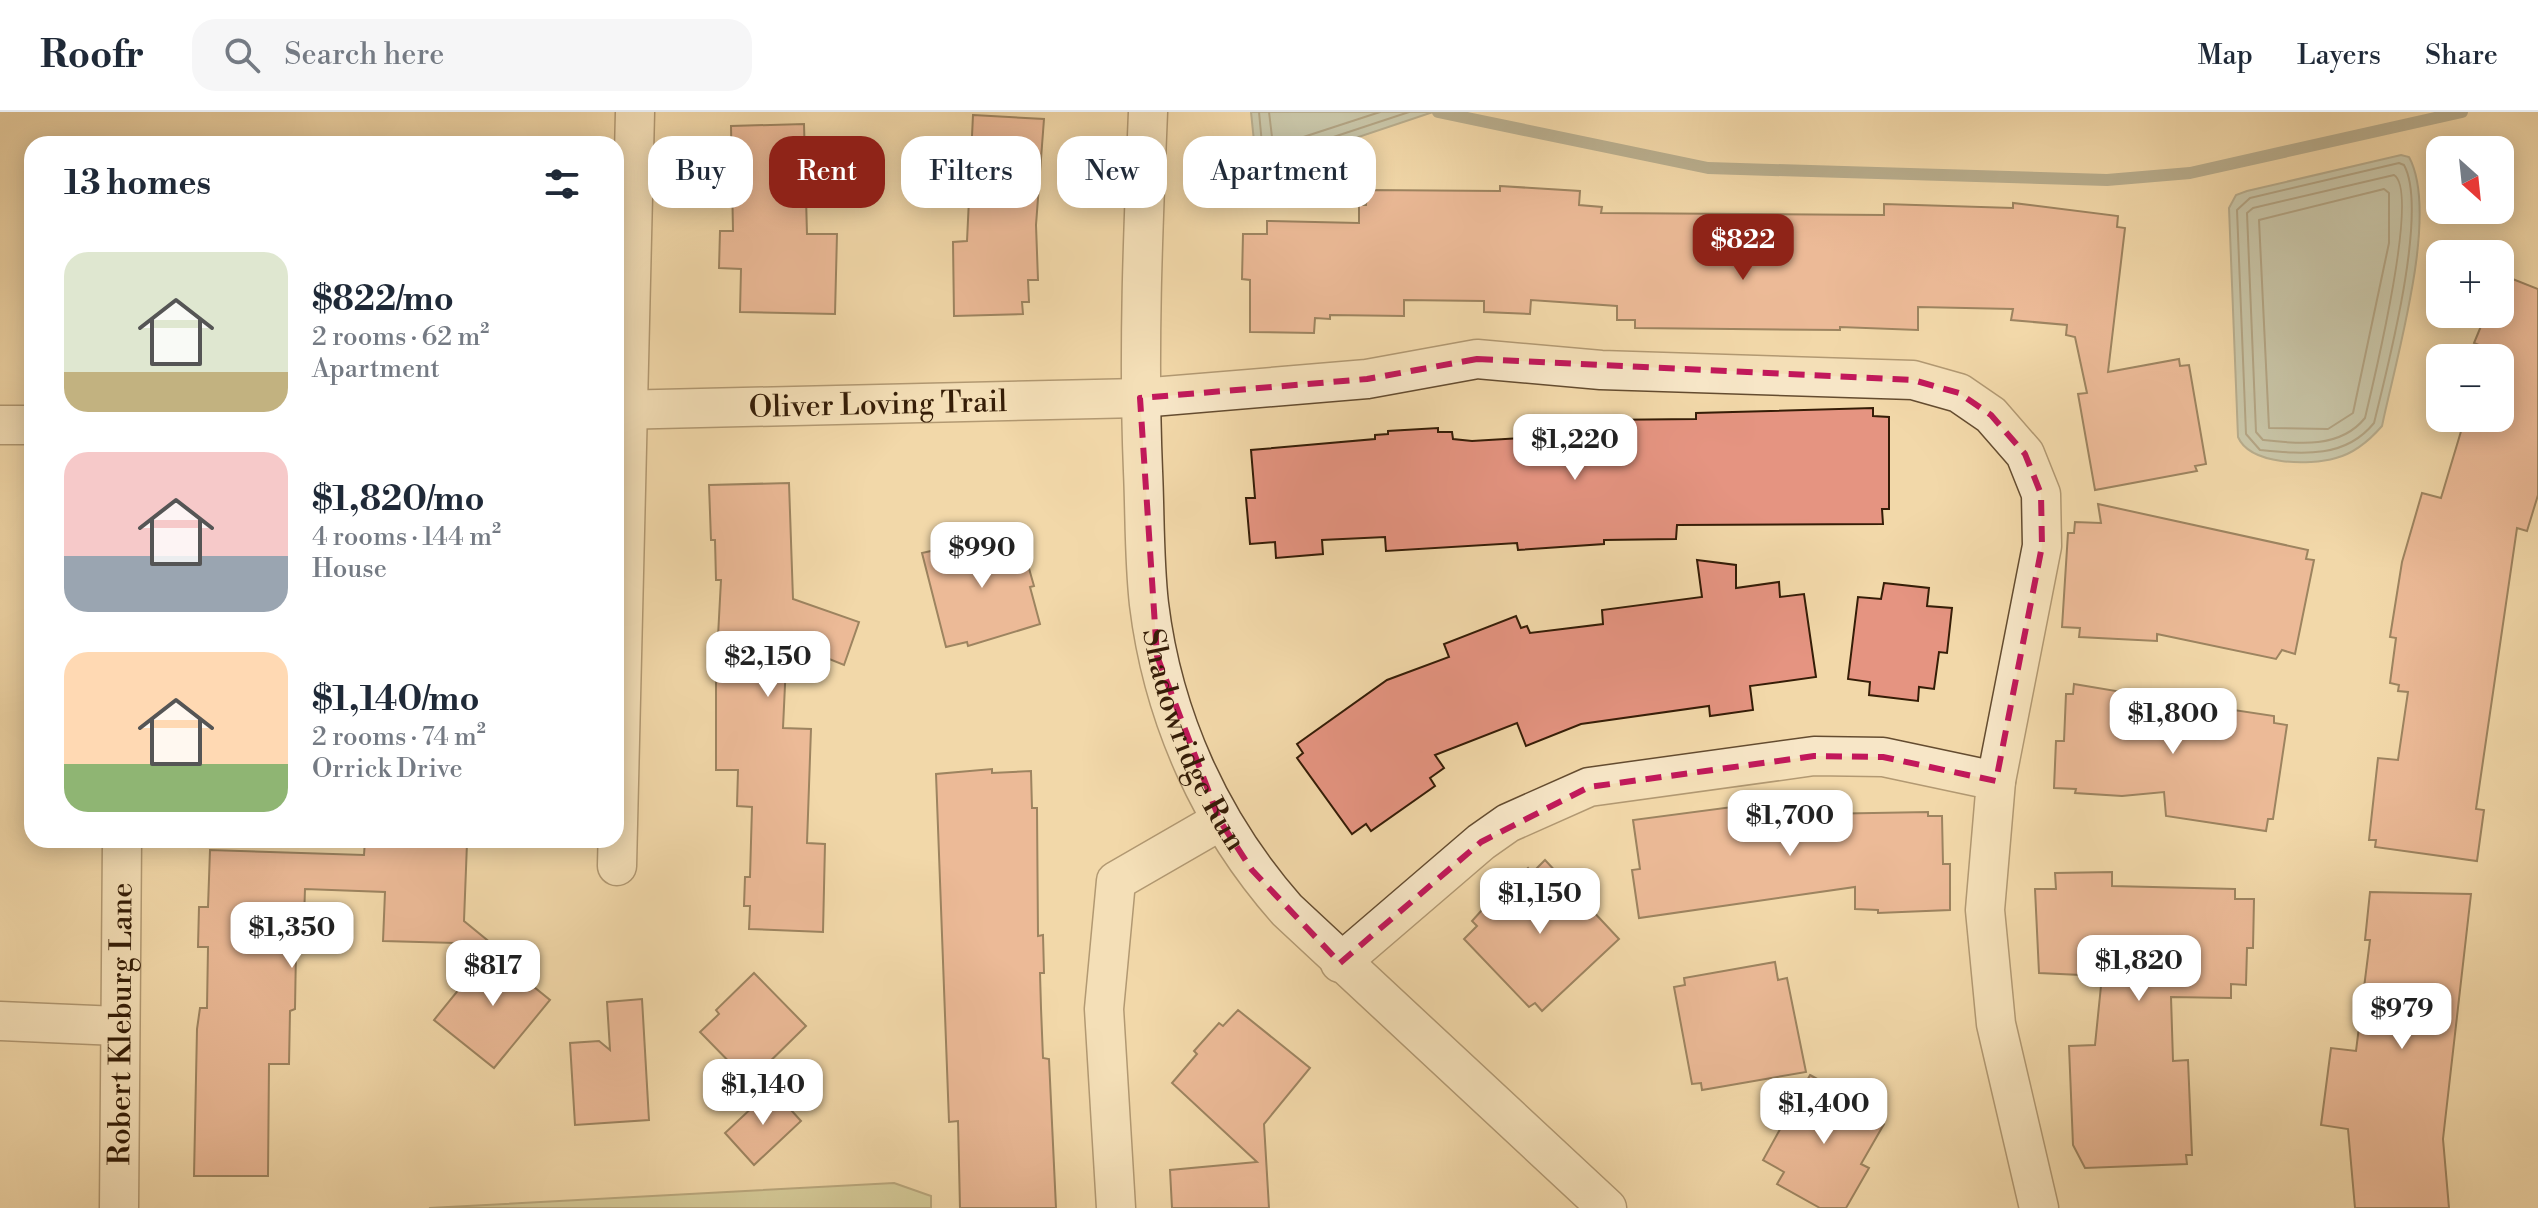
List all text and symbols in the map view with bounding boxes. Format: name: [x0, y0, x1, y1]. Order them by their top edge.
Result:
search box: [192, 19, 752, 91]
text: Roofr: [40, 32, 144, 79]
icon: search: [220, 33, 264, 77]
text: Search here: [284, 36, 444, 74]
text: Map: [2198, 38, 2253, 73]
text: Layers: [2297, 38, 2381, 73]
text: Share: [2425, 38, 2498, 73]
chip: Buy: [648, 136, 753, 208]
chip: Rent: [769, 136, 885, 208]
chip: Filters: [901, 136, 1041, 208]
chip: New: [1057, 136, 1167, 208]
chip: Apartment: [1183, 136, 1376, 208]
north arrow: [2426, 136, 2514, 224]
map controls: [2426, 136, 2514, 432]
icon: filters: [540, 162, 584, 206]
text: 13 homes: [64, 163, 211, 205]
pin: $822: [1696, 214, 1790, 282]
text: $822: [1711, 224, 1775, 256]
button: +: [2426, 240, 2514, 328]
text: $822/mo: [312, 279, 454, 321]
icon: home: [128, 284, 224, 380]
text: 2 rooms · 62 m²: [312, 321, 489, 353]
button: −: [2426, 344, 2514, 432]
text: Apartment: [312, 353, 440, 385]
street label: Oliver Loving Trail: [748, 383, 1008, 427]
pin: $1,220: [1510, 414, 1640, 482]
text: $1,220: [1531, 424, 1619, 456]
text: $1,820/mo: [312, 479, 484, 521]
icon: home: [128, 484, 224, 580]
text: 4 rooms · 144 m²: [312, 521, 501, 553]
pin: $990: [935, 522, 1029, 590]
text: $990: [948, 532, 1016, 564]
text: House: [312, 553, 387, 585]
street label: Shadowridge Run: [1133, 626, 1254, 859]
pin: $2,150: [703, 631, 833, 699]
text: $2,150: [724, 641, 812, 673]
text: $1,140/mo: [312, 679, 480, 721]
icon: home: [128, 684, 224, 780]
pin: $1,800: [2108, 688, 2238, 756]
text: $1,800: [2128, 698, 2218, 730]
text: 2 rooms · 74 m²: [312, 721, 486, 753]
text: Orrick Drive: [312, 753, 463, 785]
pin: $1,700: [1725, 790, 1855, 858]
text: $1,700: [1746, 800, 1834, 832]
pin: $1,150: [1475, 868, 1605, 936]
text: $1,150: [1498, 878, 1582, 910]
street label: Robert Kleburg Lane: [101, 882, 142, 1166]
pin: $1,350: [227, 902, 357, 970]
text: $1,350: [249, 912, 335, 944]
pin: $1,820: [2074, 935, 2204, 1003]
pin: $817: [446, 940, 540, 1008]
text: $1,820: [2095, 945, 2183, 977]
text: $817: [464, 950, 522, 982]
pin: $979: [2355, 983, 2449, 1051]
text: $979: [2370, 993, 2434, 1025]
pin: $1,140: [698, 1059, 828, 1127]
text: $1,140: [721, 1069, 805, 1101]
pin: $1,400: [1759, 1078, 1889, 1146]
text: $1,400: [1778, 1088, 1870, 1120]

